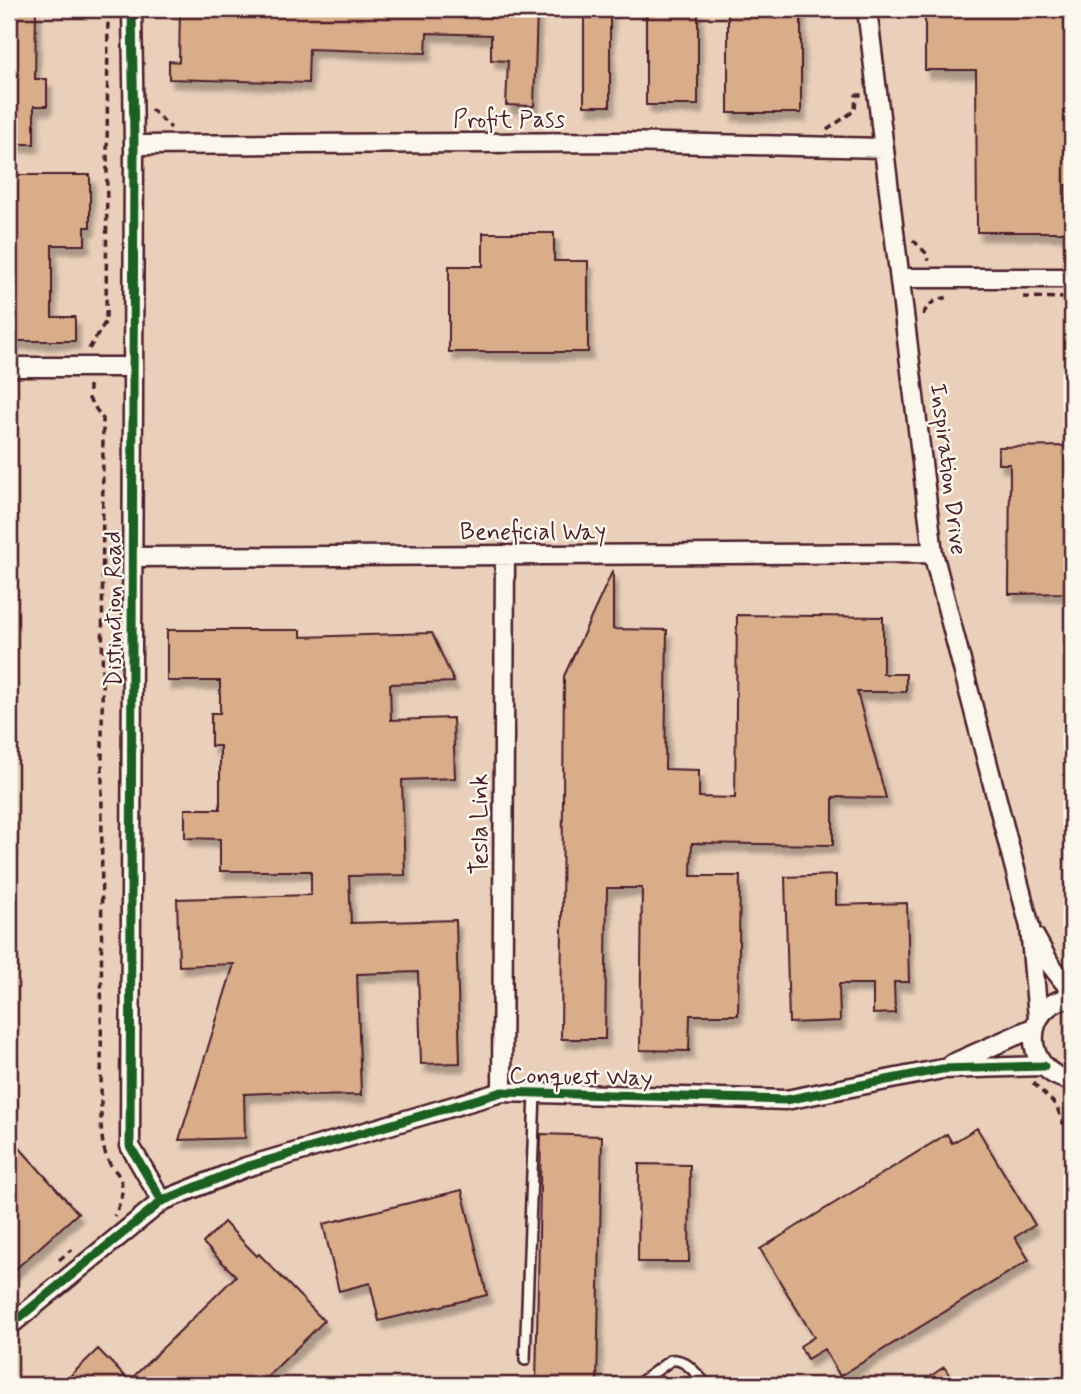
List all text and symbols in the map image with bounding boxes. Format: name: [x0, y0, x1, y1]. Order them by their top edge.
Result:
street label: Profit Pass: [453, 105, 565, 136]
street label: Inspiration Drive: [922, 381, 973, 557]
street label: Beneficial Way: [460, 517, 606, 548]
street label: Distinction Road: [99, 531, 130, 687]
street label: Tesla Link: [465, 773, 496, 874]
street label: Conquest Way: [509, 1061, 653, 1094]

